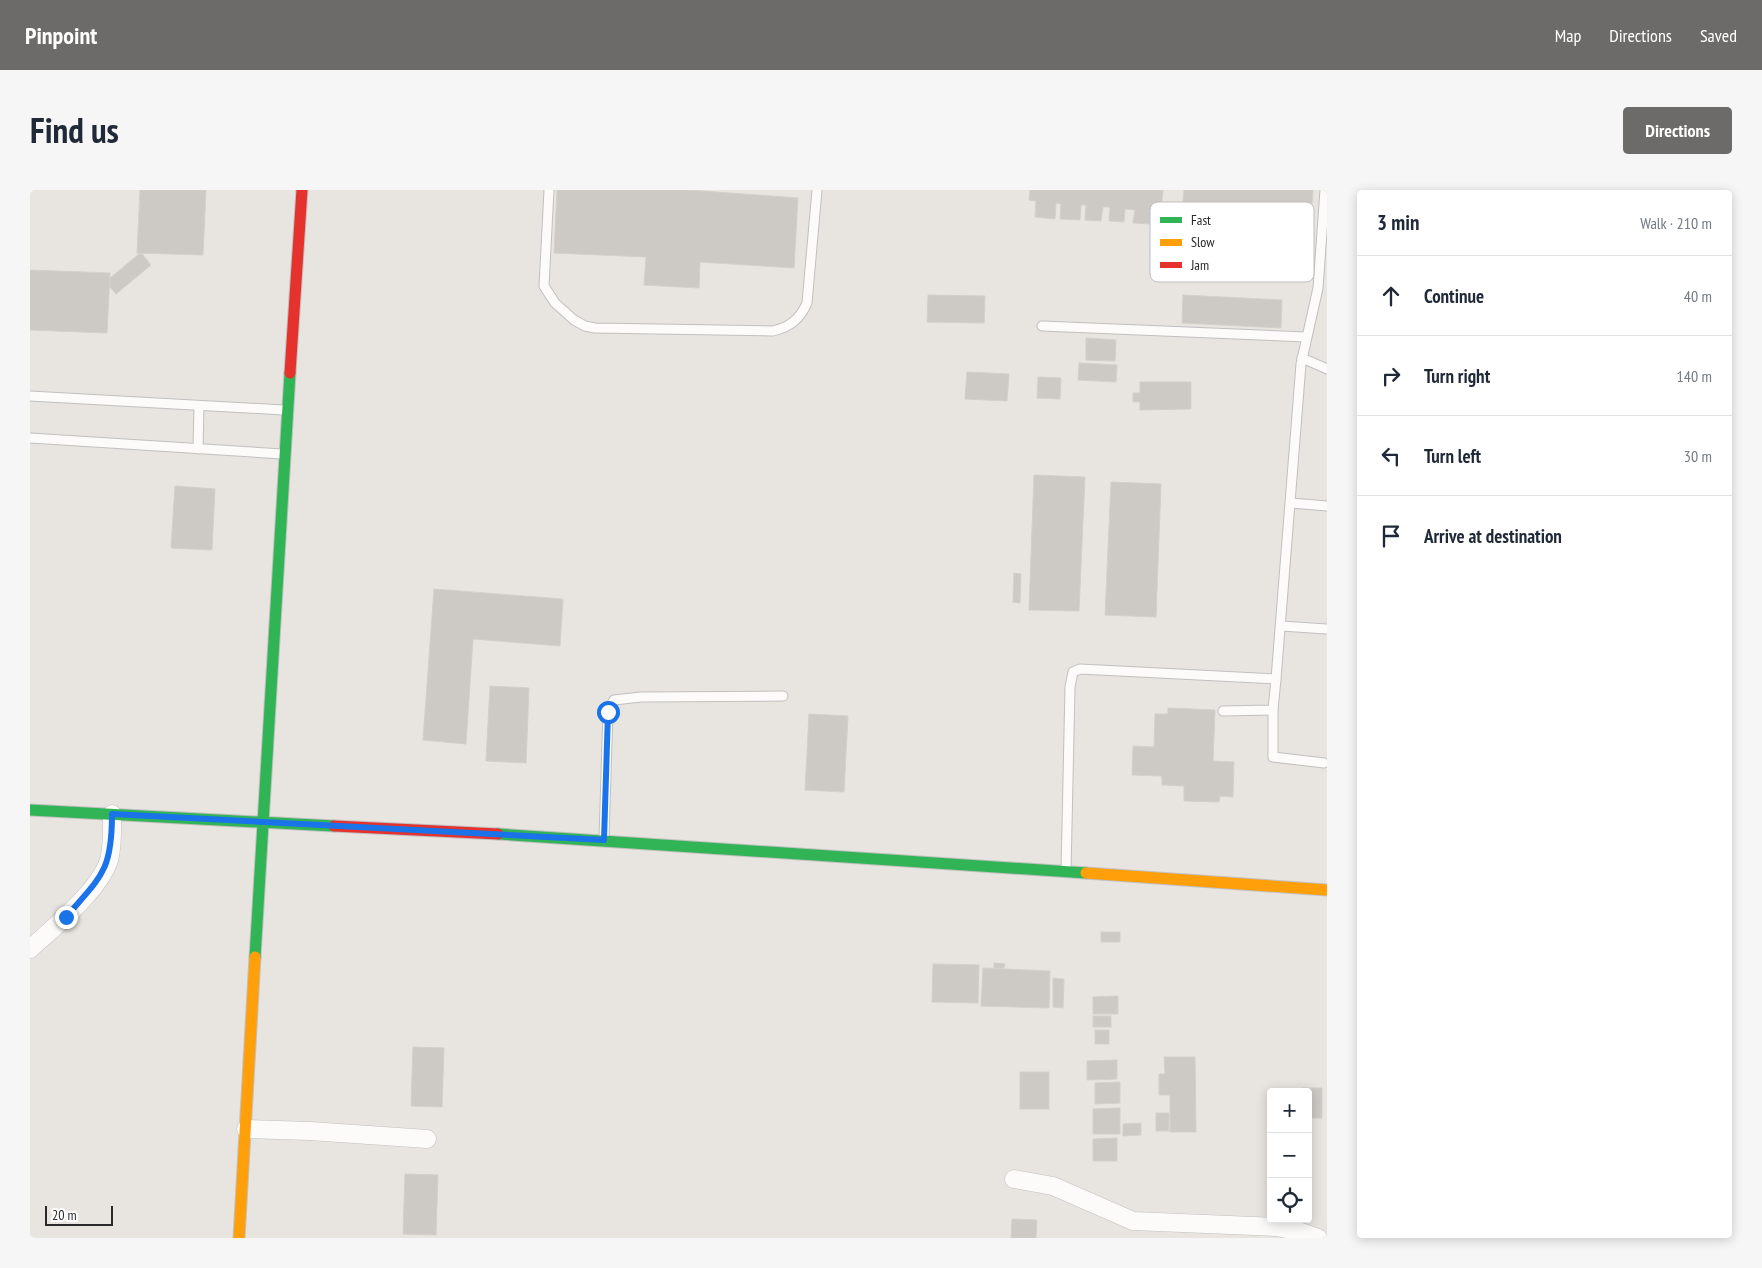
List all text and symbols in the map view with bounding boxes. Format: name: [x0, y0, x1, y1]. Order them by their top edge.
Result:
text: Pinpoint: [25, 20, 97, 51]
text: Map: [1555, 24, 1581, 47]
text: Directions: [1609, 24, 1672, 47]
text: Saved: [1700, 24, 1737, 47]
text: Find us: [30, 107, 119, 153]
button: Directions: [1623, 107, 1732, 154]
legend: [1150, 202, 1314, 282]
text: 3 min: [1377, 209, 1419, 236]
text: Fast: [1191, 211, 1211, 229]
text: Walk · 210 m: [1640, 213, 1712, 233]
text: Slow: [1191, 233, 1215, 251]
text: Jam: [1190, 256, 1209, 274]
icon: ahead: [1377, 282, 1405, 310]
text: Continue: [1424, 284, 1484, 308]
text: 40 m: [1684, 286, 1712, 306]
icon: right: [1377, 362, 1405, 390]
text: Turn right: [1424, 364, 1490, 388]
text: 140 m: [1677, 366, 1712, 386]
icon: left: [1377, 442, 1405, 470]
text: Turn left: [1424, 444, 1481, 468]
text: 30 m: [1684, 446, 1712, 466]
icon: arrive: [1377, 522, 1405, 550]
text: Arrive at destination: [1424, 524, 1562, 548]
route start: [597, 701, 620, 724]
route end: [55, 906, 78, 929]
map controls: [1267, 1088, 1312, 1223]
button: +: [1267, 1088, 1312, 1133]
button: −: [1267, 1133, 1312, 1178]
button: locate: [1267, 1178, 1312, 1223]
scale bar: [45, 1203, 112, 1226]
text: 20 m: [52, 1206, 77, 1224]

